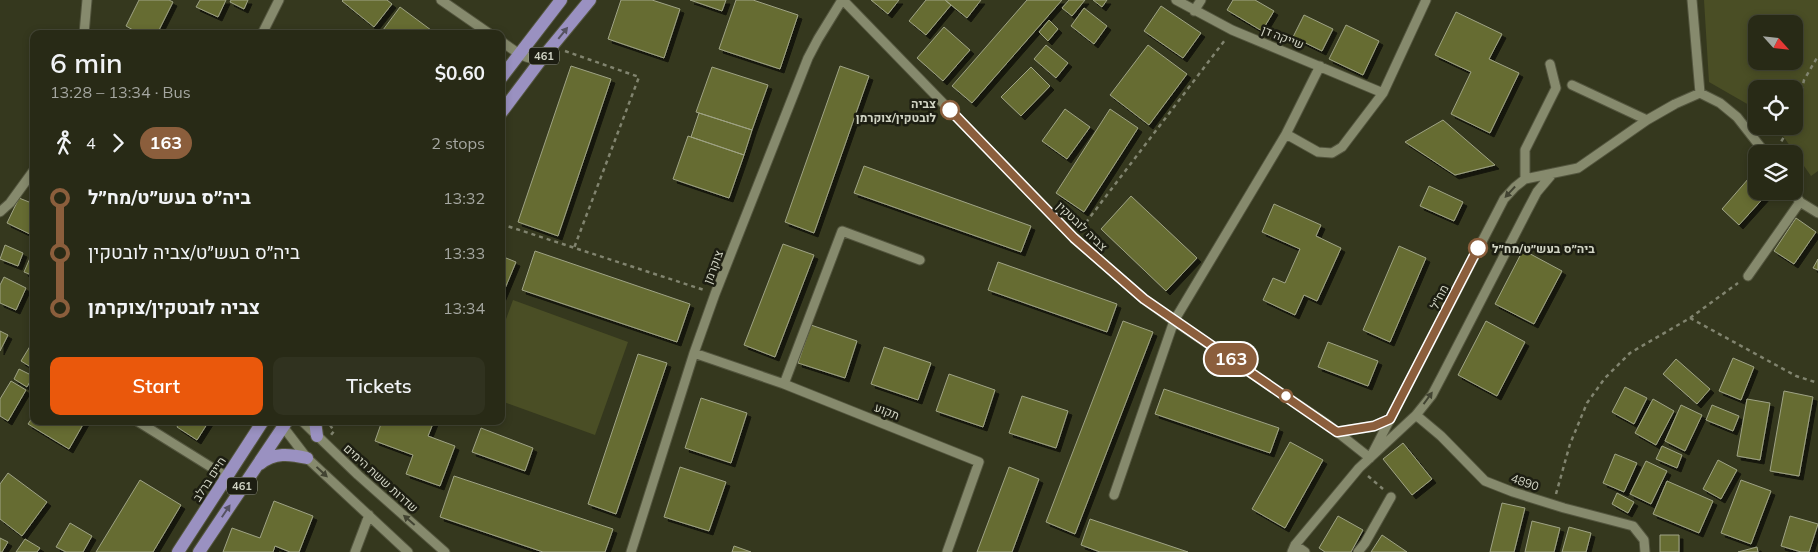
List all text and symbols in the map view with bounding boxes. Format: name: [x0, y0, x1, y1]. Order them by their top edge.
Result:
north arrow: [1748, 15, 1802, 70]
map controls: [1748, 15, 1803, 200]
street label: שייקה דן: [1260, 22, 1306, 52]
one-way arrow: [557, 27, 568, 39]
text: 6 min: [50, 45, 123, 80]
road number: 461: [529, 48, 559, 64]
text: $0.60: [435, 61, 485, 85]
button: locate: [1748, 80, 1803, 135]
text: 13:28 – 13:34 · Bus: [50, 82, 191, 102]
place label: צביה לובטקין/צוקרמן: [856, 96, 937, 125]
marker: צביה לובטקין/צוקרמן: [940, 100, 960, 120]
icon: walk: [50, 129, 78, 157]
icon: forward: [104, 129, 132, 157]
text: 163: [150, 131, 182, 154]
text: 4: [86, 133, 96, 153]
text: 2 stops: [431, 133, 485, 153]
button: layers: [1748, 145, 1803, 200]
text: ביה״ס בעש״ט/מח״ל: [88, 185, 251, 209]
one-way arrow: [1504, 186, 1516, 198]
text: 13:32: [443, 188, 485, 208]
street label: צביה לובטקין: [1054, 198, 1111, 254]
marker: ביה״ס בעש״ט/מח״ל: [1468, 238, 1488, 258]
text: ביה״ס בעש״ט/צביה לובטקין: [88, 240, 300, 264]
place label: ביה״ס בעש״ט/מח״ל: [1492, 241, 1595, 256]
text: 13:33: [443, 243, 485, 263]
street label: צוקרמן: [700, 248, 726, 286]
street label: מח"ל: [1426, 282, 1452, 312]
text: צביה לובטקין/צוקרמן: [88, 295, 260, 319]
text: 13:34: [443, 298, 485, 318]
line badge: 163: [1202, 343, 1260, 375]
text: 163: [1215, 347, 1247, 370]
button: Start: [50, 357, 263, 415]
button: Tickets: [273, 357, 485, 415]
unlabelled marker: [1279, 389, 1293, 403]
one-way arrow: [1423, 392, 1434, 405]
street label: תקוע: [872, 399, 902, 423]
street label: שדרות ששת הימים: [341, 441, 421, 515]
street label: חיים ברלב: [189, 454, 229, 504]
one-way arrow: [316, 466, 328, 478]
street label: 4890: [1509, 470, 1541, 494]
road number: 461: [227, 478, 257, 494]
one-way arrow: [221, 505, 231, 518]
one-way arrow: [403, 514, 415, 526]

